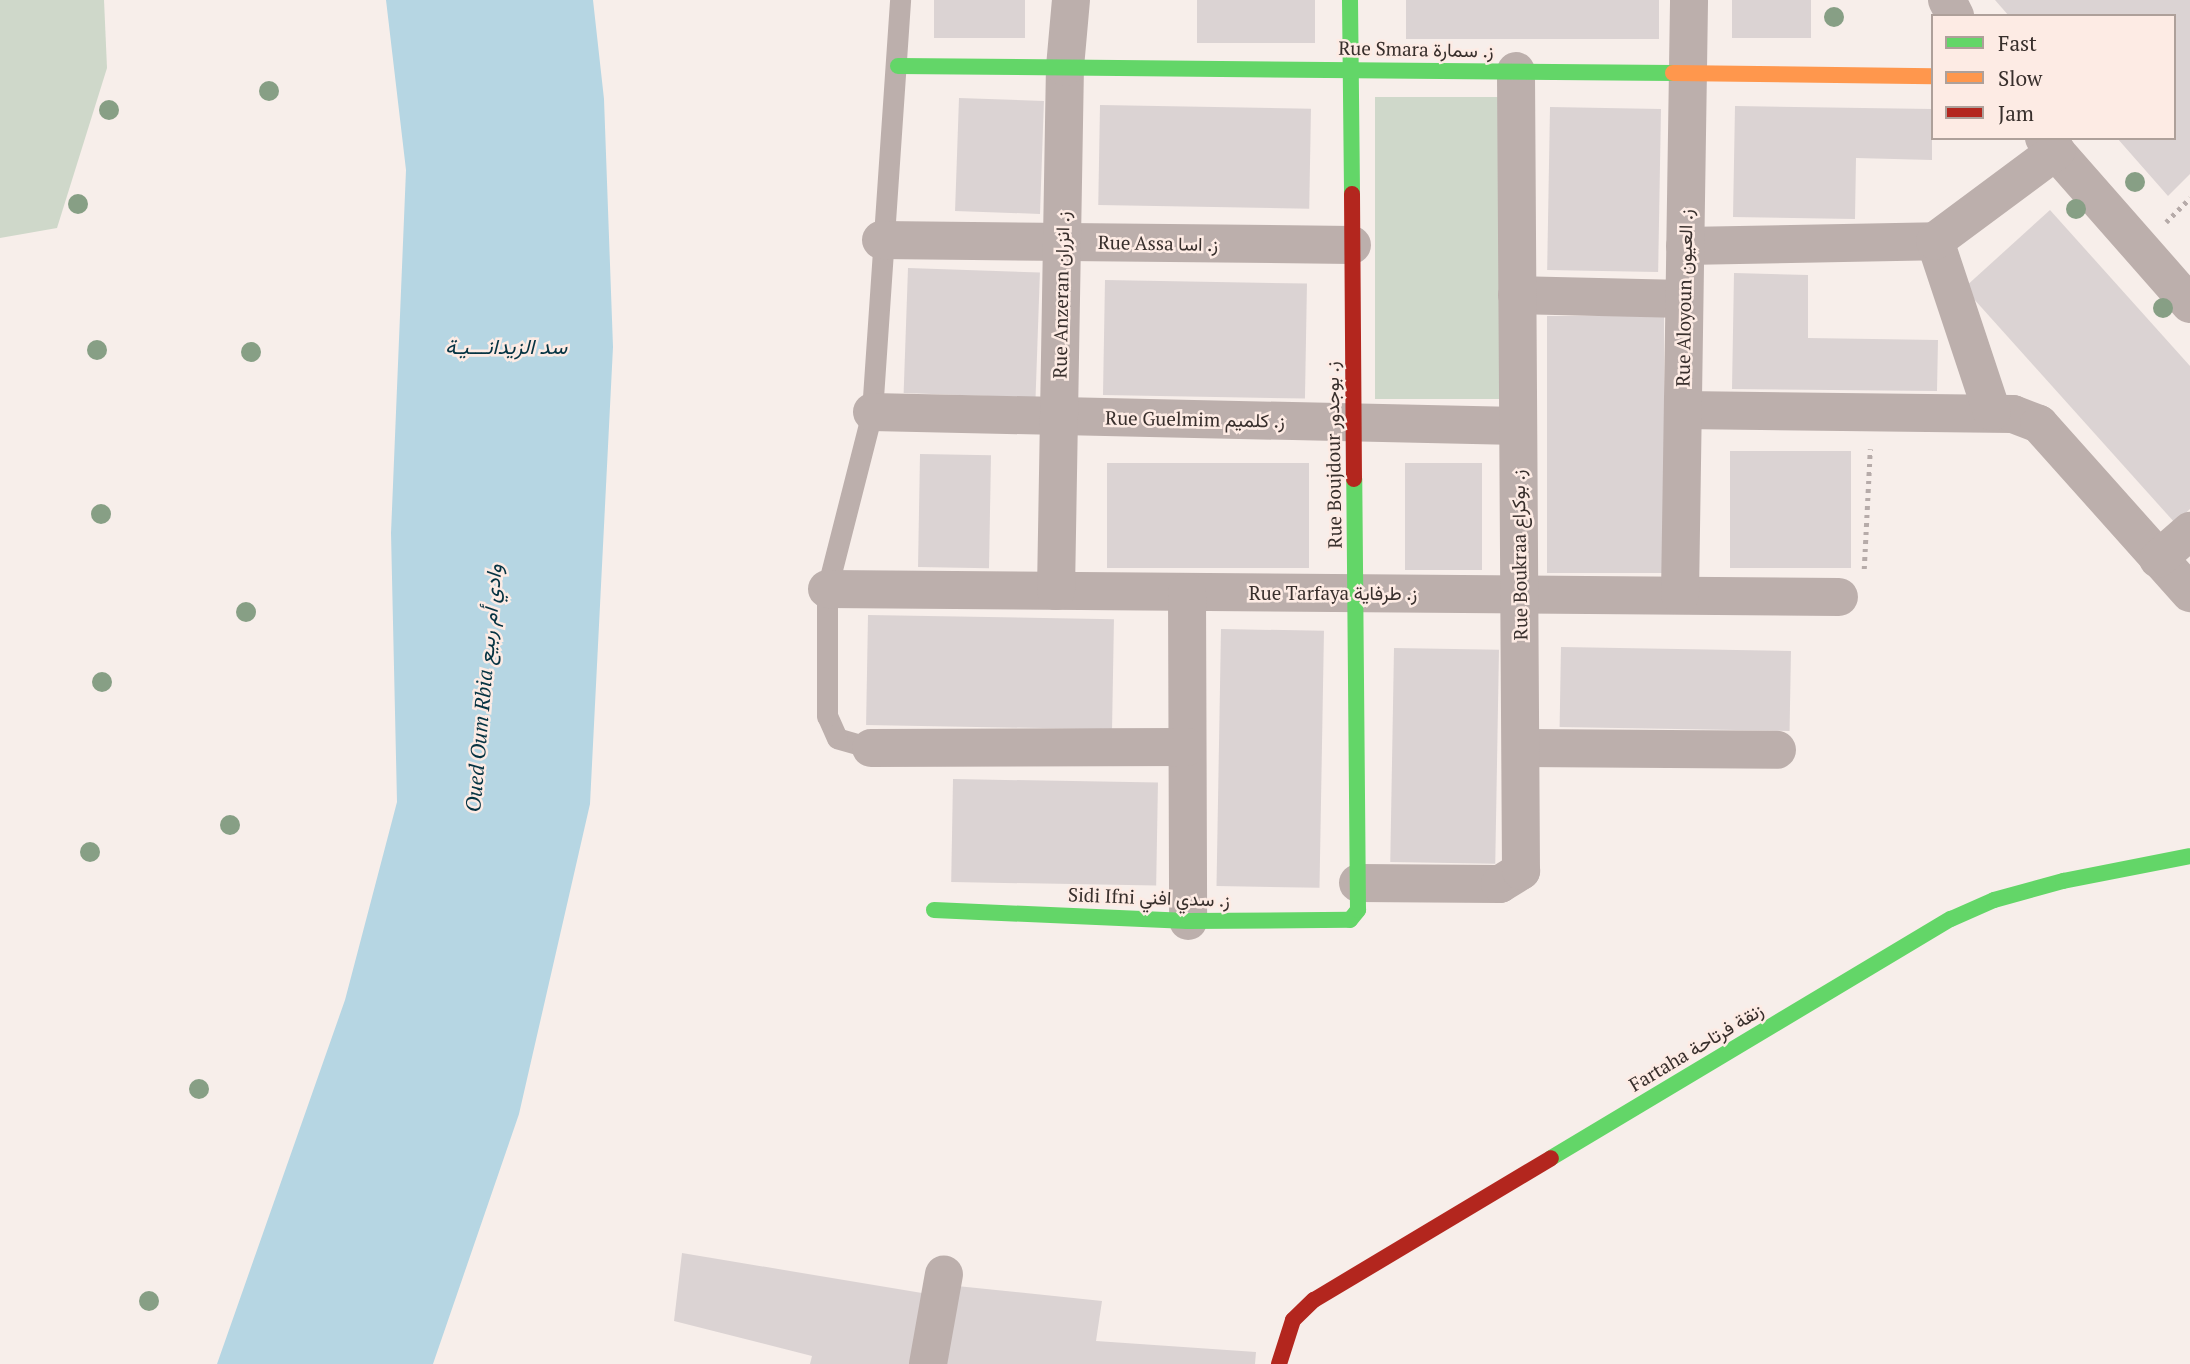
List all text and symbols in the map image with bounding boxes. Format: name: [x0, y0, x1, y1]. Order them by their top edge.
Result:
legend: [1931, 14, 2176, 140]
text: Fast: [1998, 29, 2037, 57]
street label: Rue Smara ز. سمارة: [1338, 36, 1494, 62]
text: Slow: [1998, 64, 2042, 92]
text: Jam: [1998, 99, 2034, 127]
street label: Rue Aloyoun ز. العيون: [1671, 208, 1697, 388]
street label: Rue Anzeran ز. انزران: [1048, 211, 1074, 379]
street label: Rue Assa ز. اسا: [1097, 231, 1219, 255]
water label: سد الزيدانـــيـة: [445, 333, 567, 359]
street label: Rue Boujdour ز. بوجدور: [1320, 361, 1346, 549]
street label: Rue Guelmim ز. كلميم: [1105, 406, 1285, 432]
street label: Rue Boukraa ز. بوكراع: [1506, 469, 1532, 641]
water label: Oued Oum Rbia وادي أم ربيع: [460, 563, 506, 813]
street label: Rue Tarfaya ز. طرفاية: [1248, 582, 1418, 604]
street label: Sidi Ifni ز. سدي افني: [1067, 883, 1231, 911]
street label: Fartaha زنقة فرتاحة: [1625, 998, 1767, 1096]

